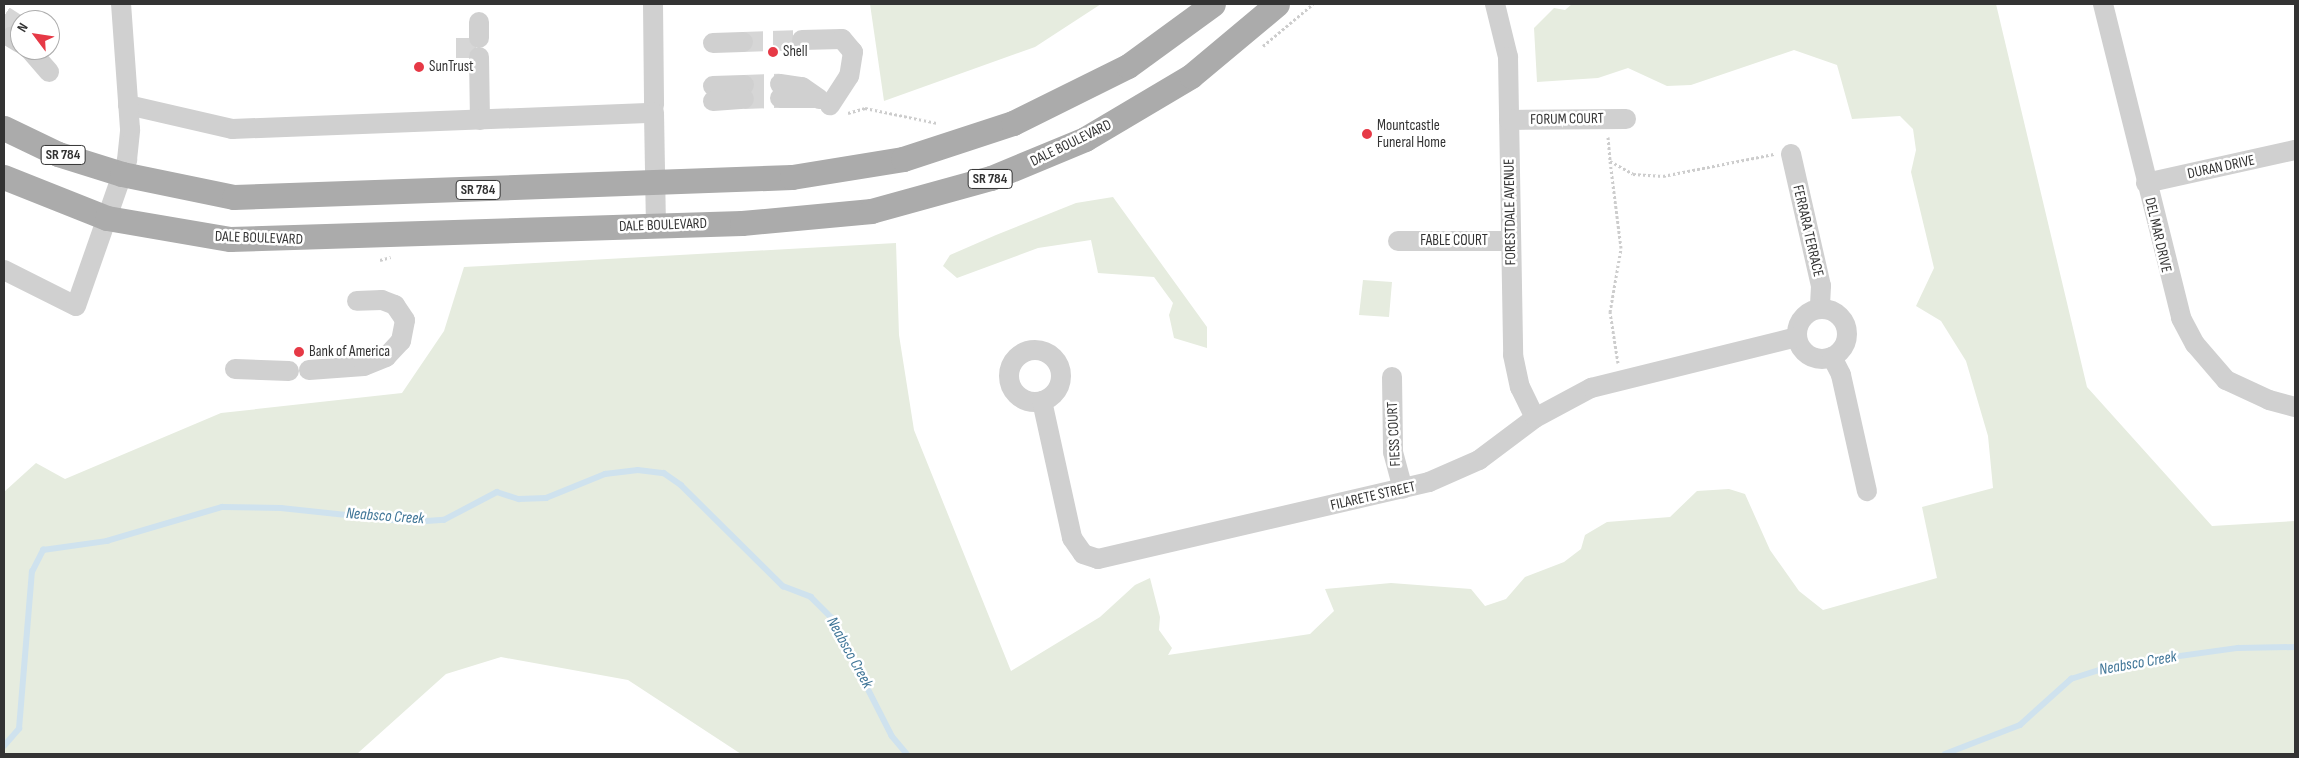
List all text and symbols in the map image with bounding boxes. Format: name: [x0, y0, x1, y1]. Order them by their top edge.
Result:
north arrow: [10, 10, 60, 60]
text: N: [13, 20, 32, 35]
place label: Shell: [783, 43, 807, 61]
marker: Shell: [767, 46, 779, 58]
place label: SunTrust: [429, 58, 474, 76]
marker: SunTrust: [413, 61, 425, 73]
street label: FORUM COURT: [1530, 109, 1604, 129]
street label: DALE BOULEVARD: [1028, 116, 1114, 170]
place label: Mountcastle Funeral Home: [1377, 116, 1446, 151]
marker: Mountcastle Funeral Home: [1361, 128, 1373, 140]
road number: SR 784: [40, 144, 86, 166]
street label: DURAN DRIVE: [2186, 151, 2256, 183]
street label: FORESTDALE AVENUE: [1500, 159, 1520, 265]
road number: SR 784: [968, 168, 1012, 190]
road number: SR 784: [456, 178, 500, 202]
street label: FERRARA TERRACE: [1789, 183, 1827, 279]
street label: DEL MAR DRIVE: [2141, 196, 2175, 274]
street label: DALE BOULEVARD: [619, 214, 707, 236]
street label: DALE BOULEVARD: [215, 227, 303, 249]
street label: FABLE COURT: [1420, 232, 1488, 250]
place label: Bank of America: [309, 343, 390, 361]
marker: Bank of America: [293, 346, 305, 358]
street label: FIESS COURT: [1383, 401, 1405, 467]
street label: FILARETE STREET: [1329, 477, 1417, 515]
water label: Neabsco Creek: [345, 505, 425, 529]
water label: Neabsco Creek: [822, 614, 876, 692]
water label: Neabsco Creek: [2098, 648, 2178, 680]

